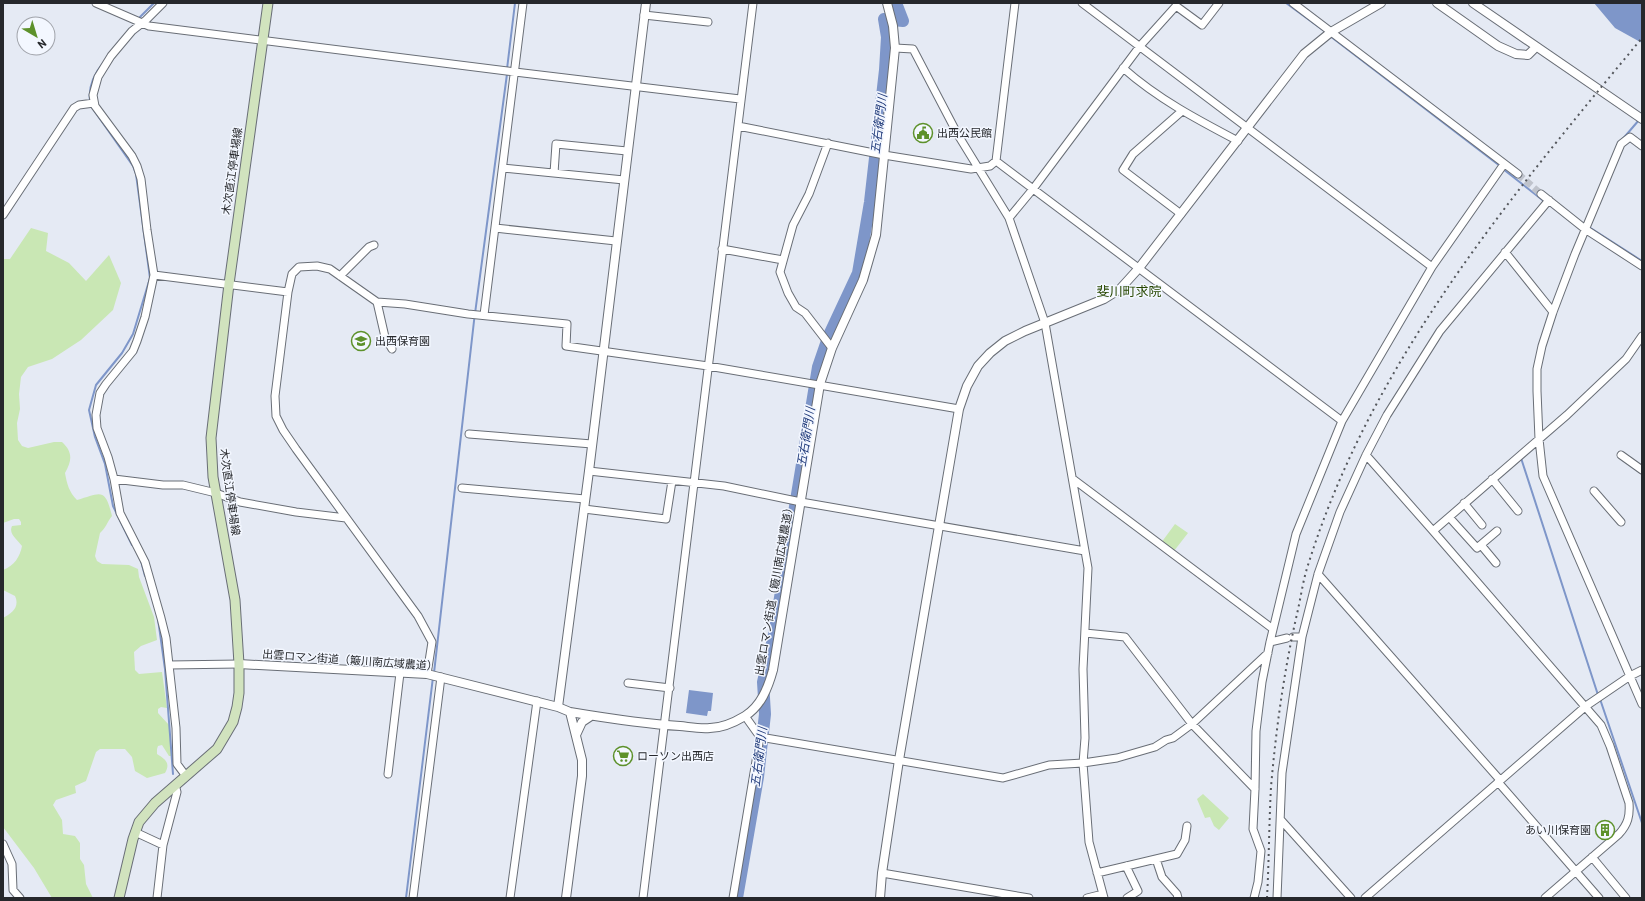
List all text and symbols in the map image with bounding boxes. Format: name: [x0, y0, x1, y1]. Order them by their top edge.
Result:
north arrow: [16, 16, 56, 56]
text: N: [36, 37, 49, 52]
water label: 五右衛門川: [867, 91, 889, 155]
public building icon: 出西公民館: [912, 122, 934, 144]
street label: 木次直江停車場線: [219, 126, 244, 215]
place label: 出西公民館: [937, 126, 992, 139]
district label: 斐川町求院: [1096, 283, 1162, 299]
school or university icon: 出西保育園: [350, 330, 372, 352]
place label: 出西保育園: [375, 334, 430, 347]
water label: 五右衛門川: [793, 404, 817, 468]
street label: 木次直江停車場線: [218, 447, 243, 536]
street label: 出雲ロマン街道（簸川南広域農道）: [752, 501, 795, 677]
street label: 出雲ロマン街道（簸川南広域農道）: [262, 647, 438, 672]
water label: 五右衛門川: [747, 724, 769, 788]
supermarket icon: ローソン出西店: [612, 745, 634, 767]
place label: ローソン出西店: [637, 749, 714, 762]
building icon: あい川保育園: [1594, 819, 1616, 841]
place label: あい川保育園: [1525, 823, 1591, 836]

